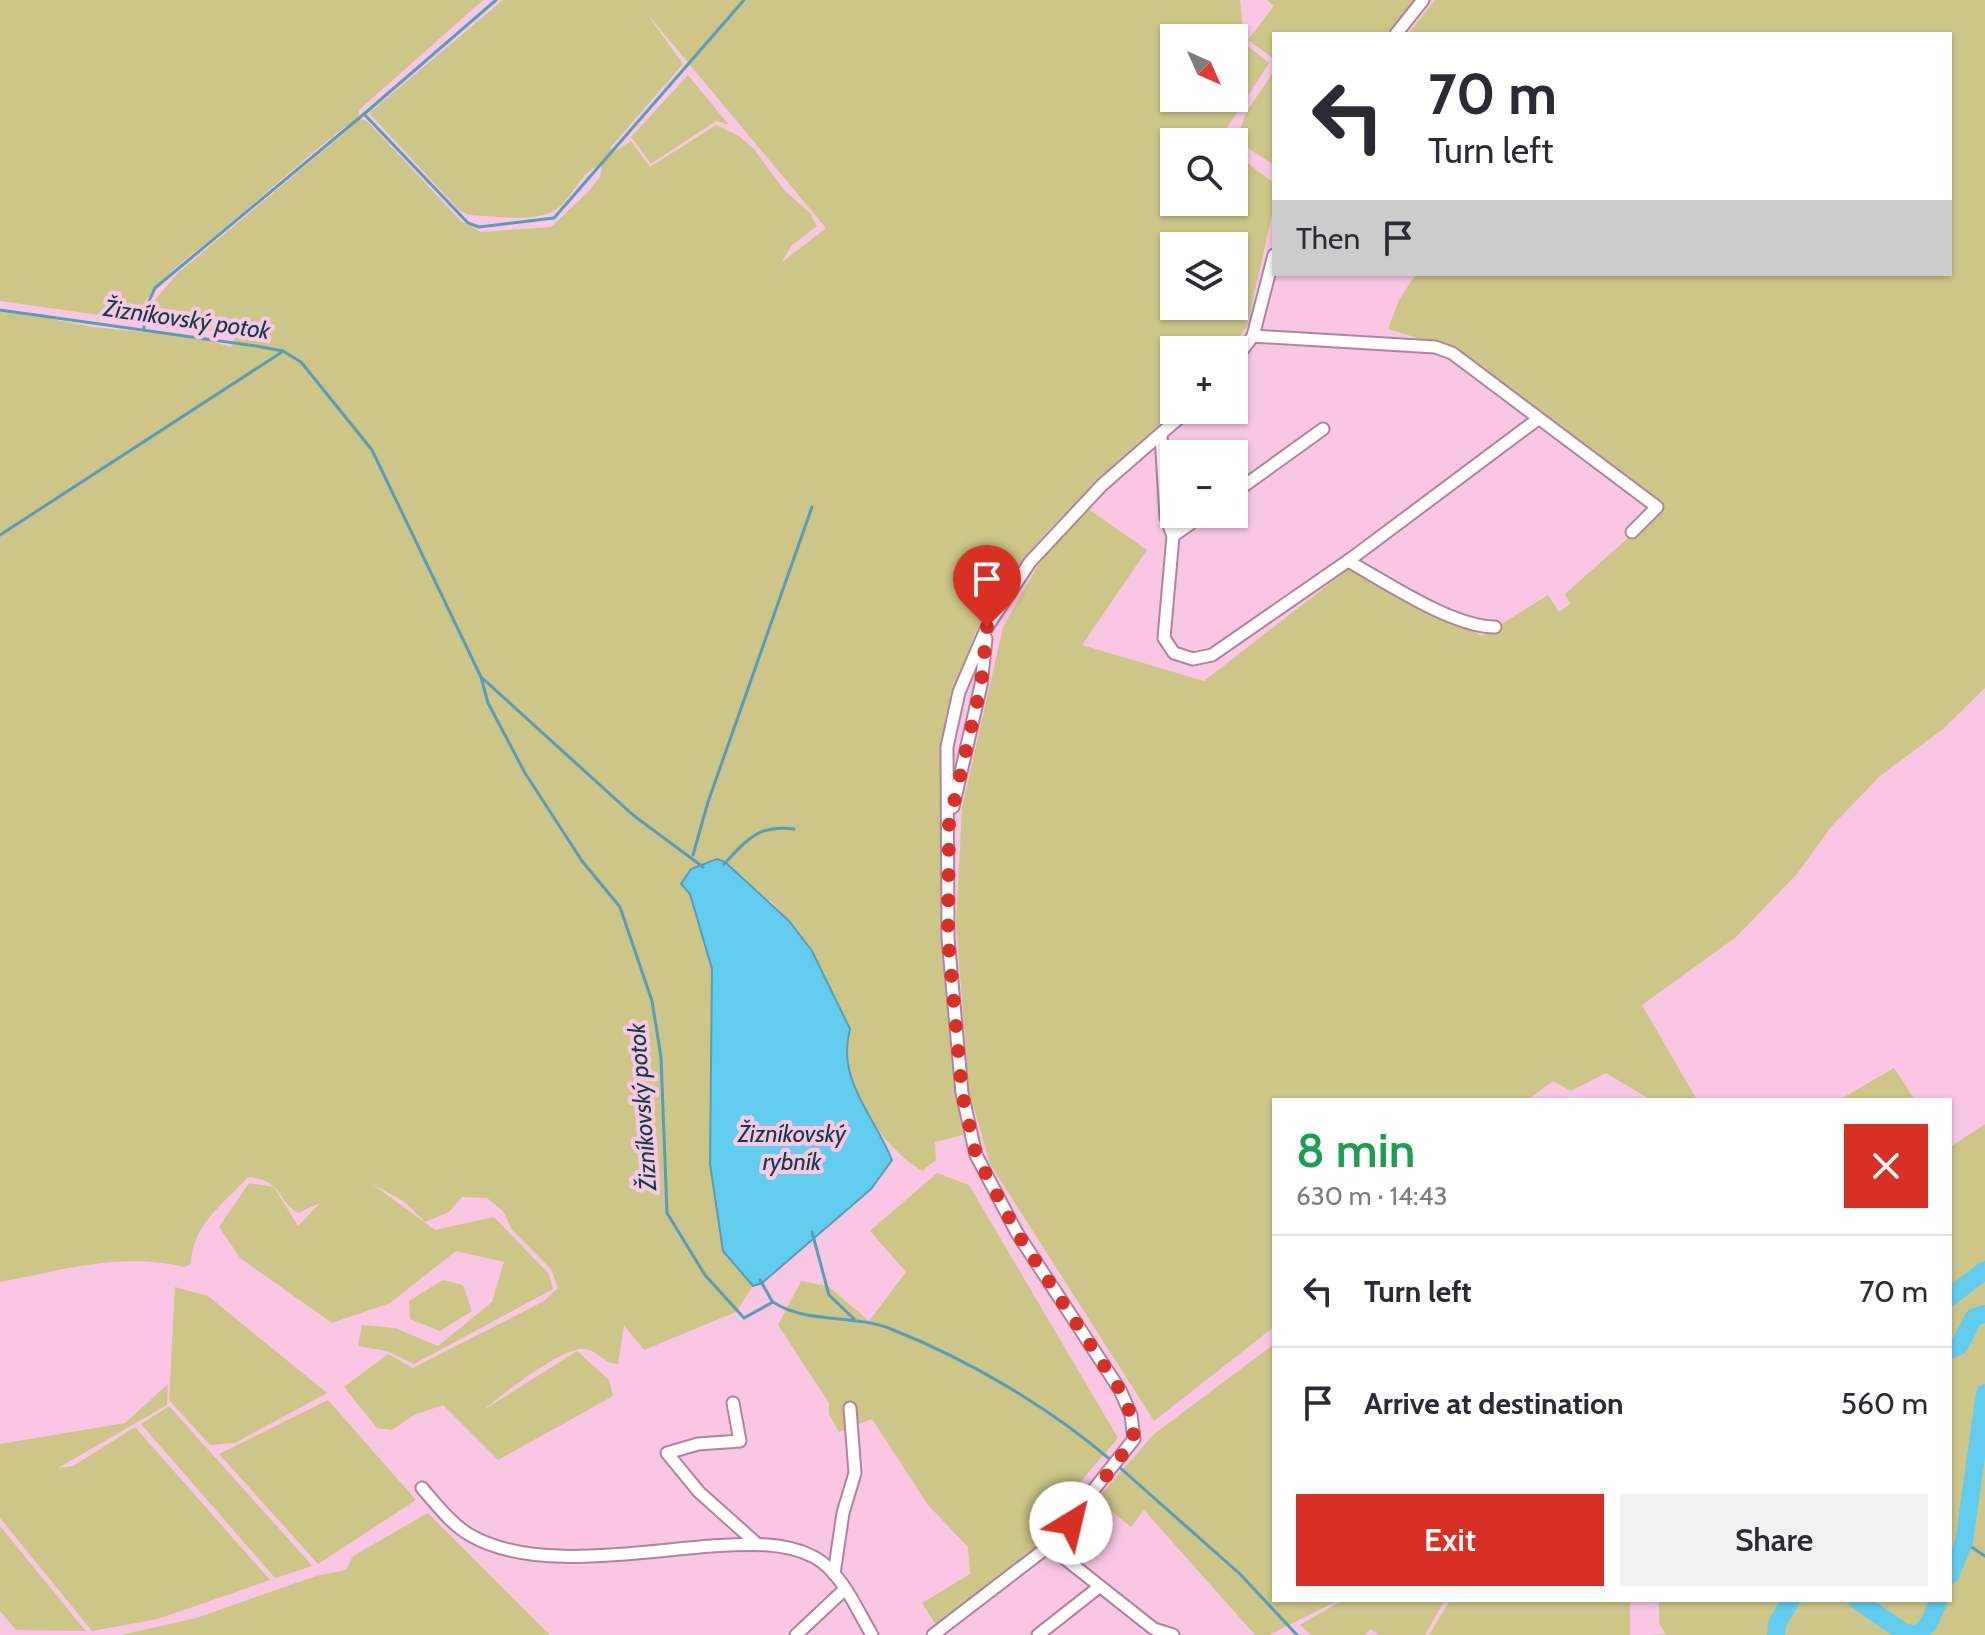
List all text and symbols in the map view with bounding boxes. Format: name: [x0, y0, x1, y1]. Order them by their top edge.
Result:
north arrow: [1160, 24, 1248, 112]
map controls: [1160, 24, 1248, 528]
text: 70 m: [1428, 60, 1557, 128]
icon: left: [1296, 64, 1400, 168]
button: search: [1160, 128, 1248, 216]
text: Turn left: [1428, 128, 1553, 172]
icon: arrive: [1376, 216, 1420, 260]
text: Then: [1296, 220, 1360, 257]
button: layers: [1160, 232, 1248, 320]
water label: Žizníkovský potok: [101, 293, 273, 345]
button: +: [1160, 336, 1248, 424]
button: −: [1160, 440, 1248, 528]
pin: [953, 545, 1021, 627]
icon: arrive: [965, 557, 1009, 601]
water label: Žizníkovský potok: [622, 1022, 662, 1193]
water label: Žizníkovský rybník: [737, 1119, 847, 1176]
text: 8 min: [1296, 1121, 1415, 1179]
button: close: [1844, 1124, 1928, 1208]
text: 630 m · 14:43: [1296, 1180, 1448, 1212]
icon: left: [1296, 1269, 1340, 1313]
text: Turn left: [1364, 1273, 1472, 1310]
text: 70 m: [1859, 1273, 1928, 1310]
icon: arrive: [1296, 1381, 1340, 1425]
text: Arrive at destination: [1364, 1385, 1624, 1422]
text: 560 m: [1841, 1385, 1928, 1422]
position arrow: [1029, 1481, 1113, 1565]
button: Exit: [1296, 1494, 1604, 1586]
button: Share: [1620, 1494, 1928, 1586]

